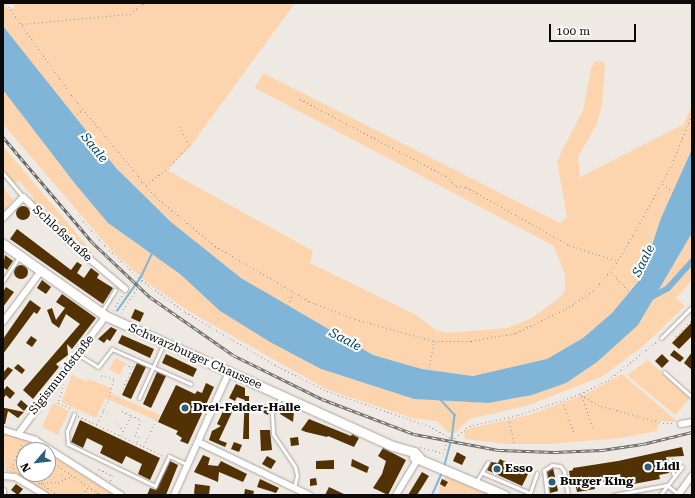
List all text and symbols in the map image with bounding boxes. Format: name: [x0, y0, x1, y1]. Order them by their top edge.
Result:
scale bar: [551, 16, 638, 42]
text: 100 m: [556, 24, 590, 38]
water label: Saale: [77, 130, 111, 166]
street label: Schloßstraße: [29, 203, 95, 265]
water label: Saale: [629, 242, 659, 280]
street label: Schwarzburger Chaussee: [126, 321, 264, 393]
water label: Saale: [326, 325, 364, 355]
street label: Sigismundstraße: [26, 332, 98, 418]
place label: Drei-Felder-Halle: [193, 401, 300, 415]
marker: Drei-Felder-Halle: [180, 403, 190, 413]
north arrow: [16, 442, 56, 482]
place label: Lidl: [656, 460, 680, 474]
text: N: [18, 461, 34, 474]
place label: Esso: [505, 462, 533, 476]
marker: Lidl: [643, 462, 653, 472]
marker: Esso: [492, 464, 502, 474]
place label: Burger King: [560, 475, 633, 489]
marker: Burger King: [547, 477, 557, 487]

